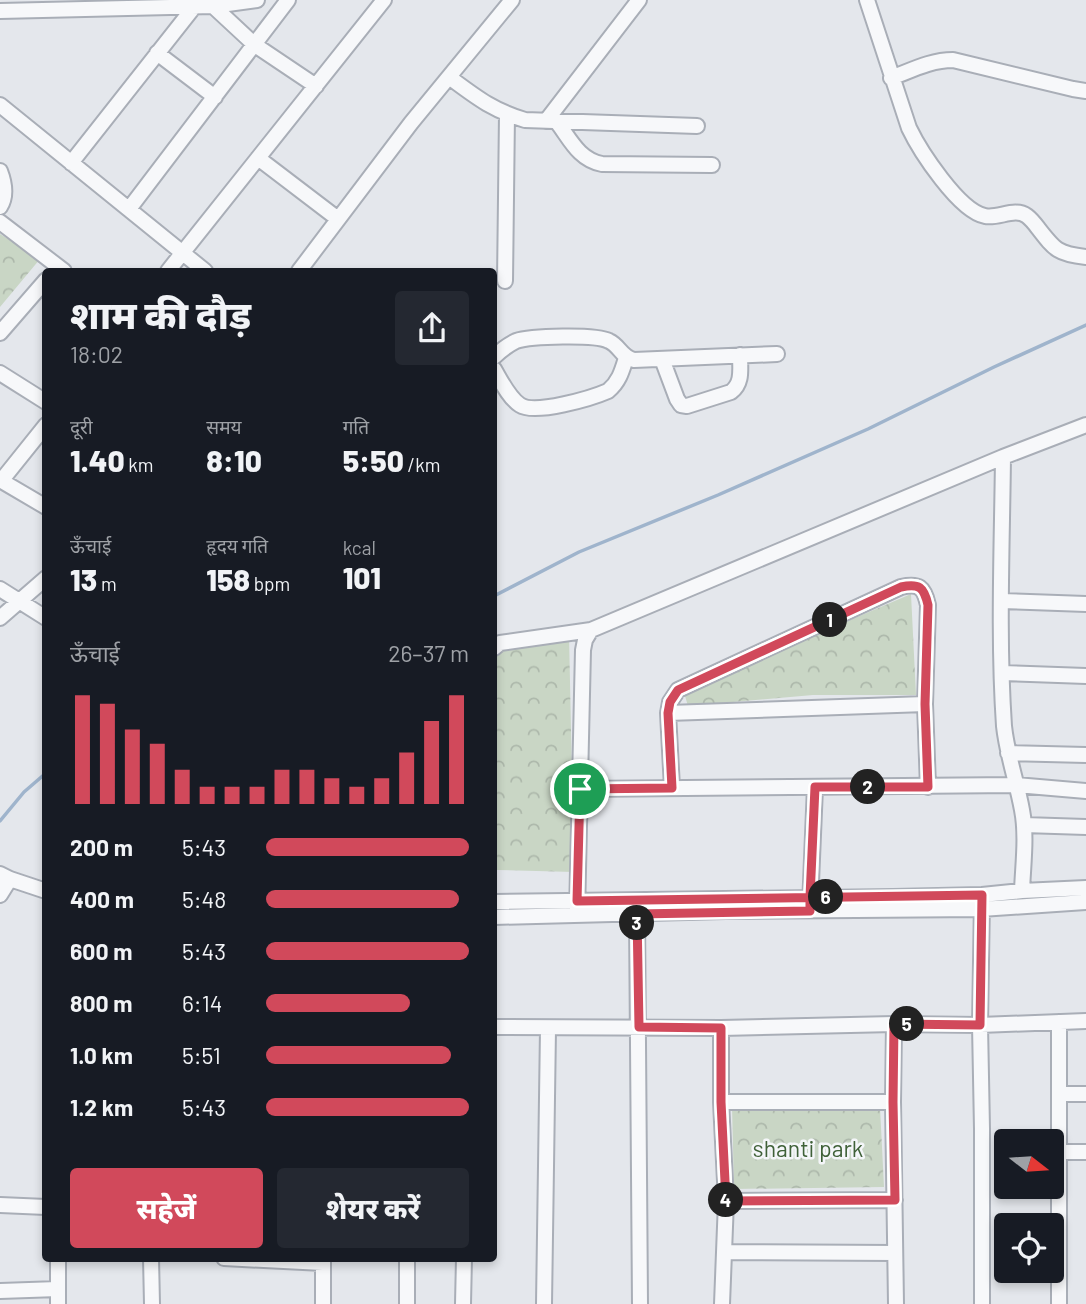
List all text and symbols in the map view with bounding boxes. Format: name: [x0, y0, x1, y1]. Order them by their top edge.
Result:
text: शाम की दौड़: [70, 291, 251, 337]
button: share: [395, 291, 469, 365]
text: 18:02: [70, 340, 123, 368]
text: दूरी: [70, 415, 93, 438]
text: समय: [206, 415, 242, 438]
text: गति: [343, 415, 369, 438]
text: 1.40: [70, 442, 125, 478]
text: 8:10: [206, 442, 262, 478]
text: 5:50: [343, 442, 404, 478]
text: km: [125, 453, 154, 476]
text: /km: [404, 453, 440, 476]
text: ऊँचाई: [70, 534, 111, 557]
text: हृदय गति: [206, 534, 268, 557]
text: kcal: [343, 536, 376, 559]
text: 101: [343, 559, 381, 595]
text: 13: [70, 561, 97, 597]
text: 158: [206, 561, 250, 597]
text: m: [97, 572, 117, 595]
text: bpm: [250, 572, 290, 595]
pin: 1: [812, 602, 848, 638]
text: 1: [826, 608, 833, 631]
text: ऊँचाई: [70, 639, 120, 667]
text: 26–37 m: [388, 639, 469, 667]
pin: [550, 759, 610, 819]
icon: arrive: [561, 770, 599, 808]
pin: 2: [850, 770, 886, 804]
text: 2: [862, 775, 873, 798]
text: 200 m: [70, 833, 133, 861]
text: 5:43: [182, 833, 226, 861]
pin: 6: [808, 880, 844, 914]
text: 400 m: [70, 885, 134, 913]
text: 5:48: [182, 885, 226, 913]
text: 6: [820, 885, 831, 908]
pin: 3: [620, 906, 654, 940]
text: 3: [631, 911, 642, 934]
text: 600 m: [70, 937, 132, 965]
text: 5:43: [182, 937, 226, 965]
text: 800 m: [70, 989, 132, 1017]
text: 6:14: [182, 989, 222, 1017]
pin: 5: [890, 1006, 925, 1042]
text: 5: [901, 1012, 912, 1035]
text: 1.0 km: [70, 1041, 133, 1069]
text: 5:51: [182, 1041, 221, 1069]
text: 1.2 km: [70, 1093, 133, 1121]
text: 5:43: [182, 1093, 226, 1121]
north arrow: [994, 1129, 1064, 1199]
map controls: [994, 1129, 1064, 1283]
park label: shanti park: [753, 1134, 863, 1162]
button: सहेजें: [70, 1168, 263, 1248]
button: शेयर करें: [277, 1168, 469, 1248]
pin: 4: [708, 1182, 744, 1218]
text: 4: [720, 1188, 731, 1211]
button: locate: [994, 1213, 1064, 1283]

